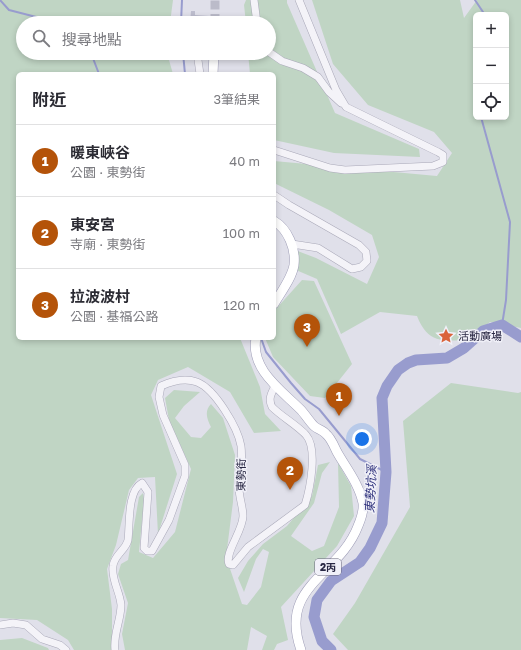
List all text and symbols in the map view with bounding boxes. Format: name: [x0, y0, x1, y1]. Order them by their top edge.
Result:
map controls: [473, 12, 509, 120]
button: +: [473, 12, 509, 48]
search box: [16, 16, 276, 60]
icon: search: [30, 27, 52, 49]
text: 搜尋地點: [62, 30, 122, 48]
button: −: [473, 48, 509, 84]
button: locate: [473, 84, 509, 120]
text: 附近: [32, 89, 66, 110]
text: 3筆結果: [213, 91, 260, 107]
text: 暖東峽谷: [70, 143, 130, 161]
text: 1: [42, 153, 48, 169]
text: 40 m: [229, 153, 260, 169]
text: 公園 · 東勢街: [70, 164, 145, 180]
text: 東安宮: [70, 215, 115, 233]
text: 2: [41, 225, 49, 241]
text: 100 m: [223, 225, 260, 241]
text: 寺廟 · 東勢街: [70, 236, 145, 252]
text: 拉波波村: [70, 287, 130, 305]
text: 3: [41, 297, 49, 313]
text: 120 m: [223, 297, 260, 313]
text: 公園 · 基福公路: [70, 308, 158, 324]
pin: 3: [294, 314, 320, 347]
place icon: 活動廣場: [437, 327, 455, 345]
place label: 活動廣場: [458, 329, 502, 342]
pin: 1: [326, 383, 352, 416]
your location: [352, 429, 372, 449]
pin: 2: [277, 457, 303, 490]
street label: 東勢街: [234, 458, 247, 492]
water label: 東勢坑溪: [362, 463, 379, 513]
road number: 2丙: [315, 559, 341, 575]

